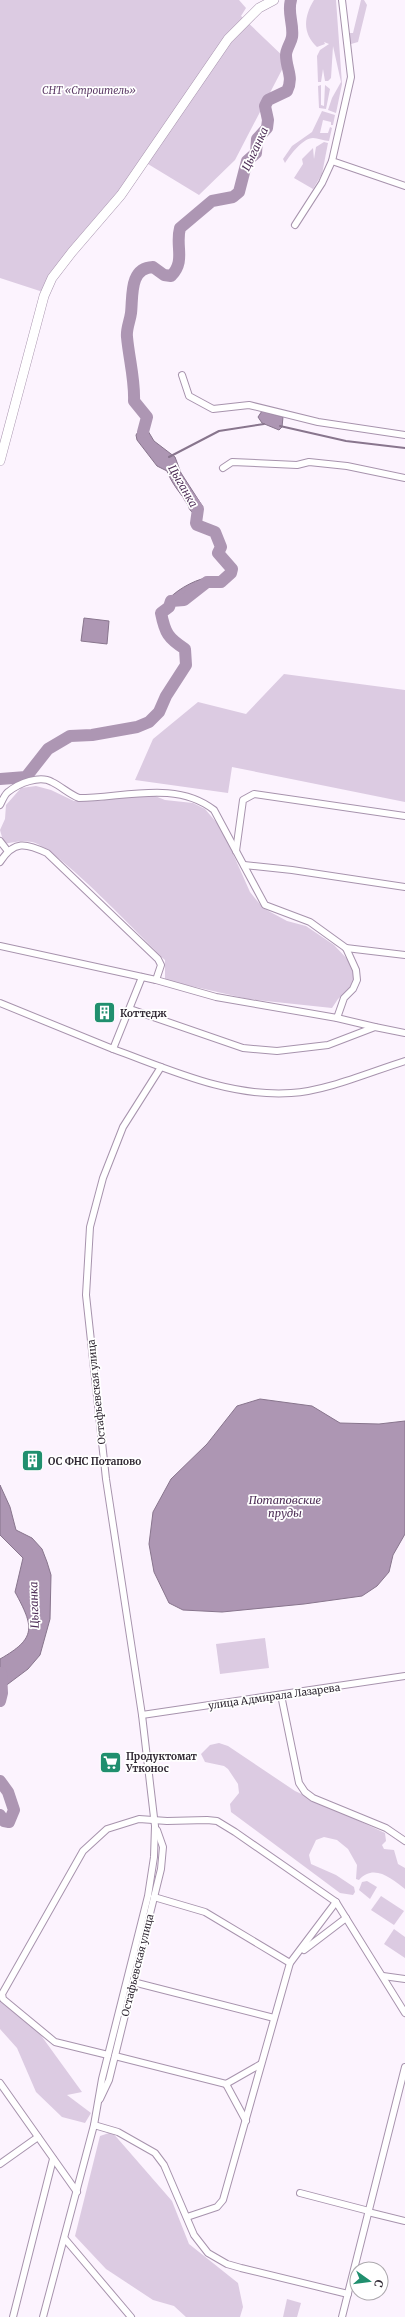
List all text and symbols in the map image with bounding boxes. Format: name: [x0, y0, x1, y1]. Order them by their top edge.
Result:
park label: СНТ «Строитель»: [42, 84, 136, 97]
water label: Цыганка: [239, 125, 271, 173]
water label: Цыганка: [165, 462, 201, 510]
building icon: Коттедж: [91, 1000, 117, 1026]
place label: Коттедж: [120, 1007, 167, 1020]
street label: Остафьевская улица: [84, 1338, 108, 1445]
building icon: ОС ФНС Потапово: [19, 1448, 45, 1474]
place label: ОС ФНС Потапово: [48, 1455, 141, 1468]
water label: Потаповские пруды: [249, 1493, 322, 1520]
water label: Цыганка: [26, 1581, 42, 1629]
street label: улица Адмирала Лазарева: [207, 1681, 342, 1712]
supermarket icon: Продуктомат Утконос: [98, 1749, 124, 1775]
place label: Продуктомат Утконос: [125, 1750, 197, 1775]
street label: Остафьевская улица: [118, 1912, 157, 2018]
north arrow: [349, 2261, 389, 2301]
text: С: [371, 2278, 386, 2289]

